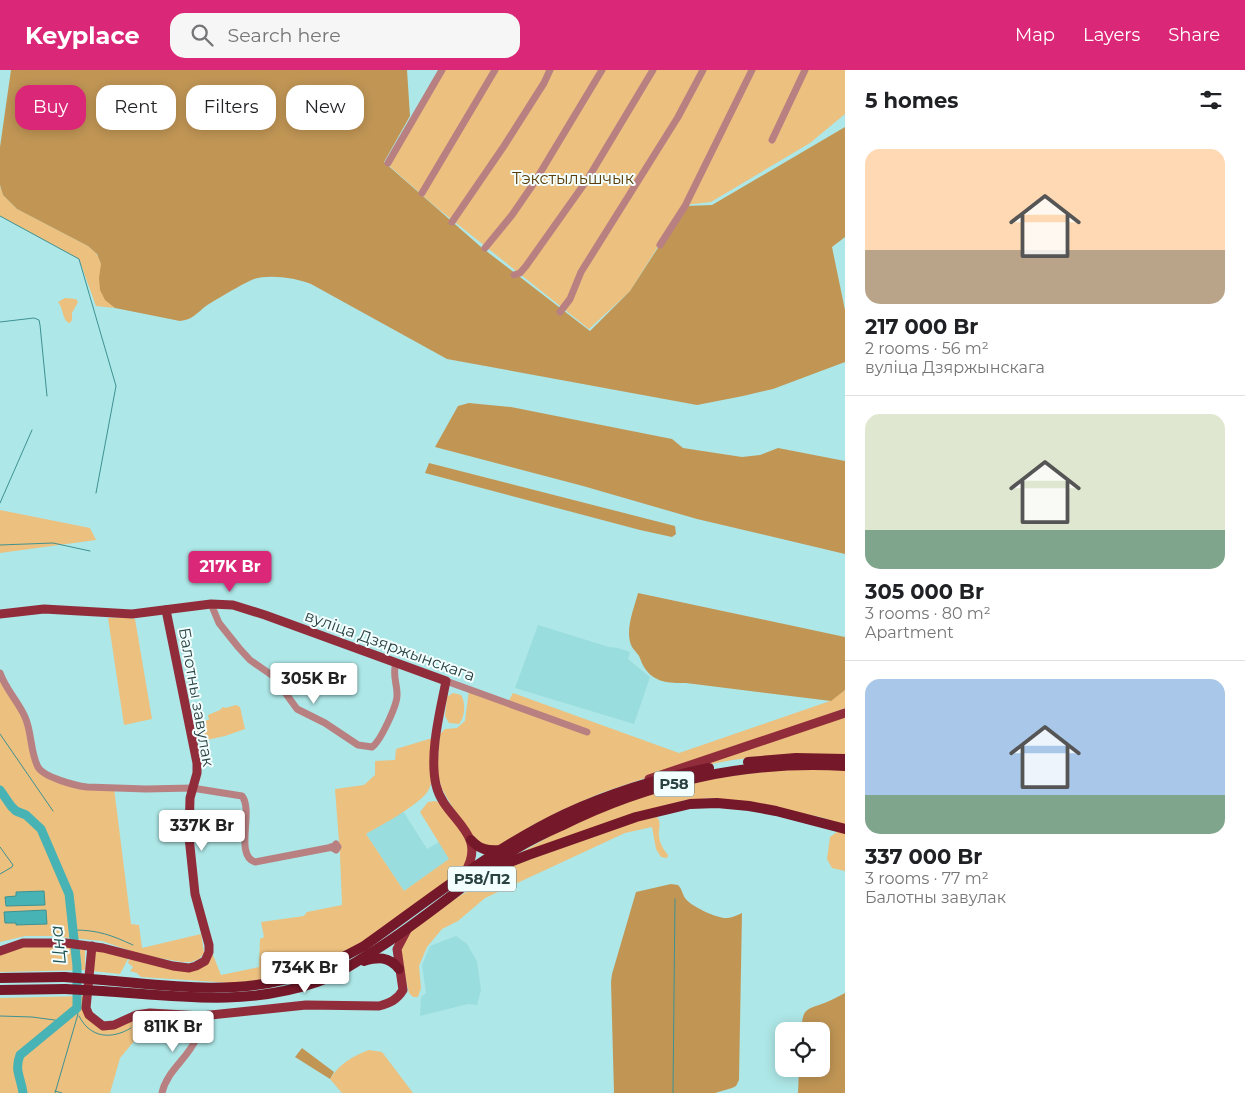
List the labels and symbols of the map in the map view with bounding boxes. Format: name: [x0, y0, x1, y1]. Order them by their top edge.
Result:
park label: Тэкстыльшчык: [512, 169, 635, 188]
pin: 217K Br: [184, 550, 276, 593]
street label: вуліца Дзяржынскага: [302, 606, 478, 685]
street label: Балотны завулак: [175, 626, 218, 769]
pin: 305K Br: [268, 662, 360, 705]
road number: Р58: [654, 772, 694, 796]
pin: 337K Br: [156, 810, 248, 852]
road number: Р58/П2: [448, 866, 516, 892]
water label: Цна: [45, 924, 71, 966]
pin: 734K Br: [259, 952, 351, 994]
pin: 811K Br: [127, 1010, 219, 1053]

